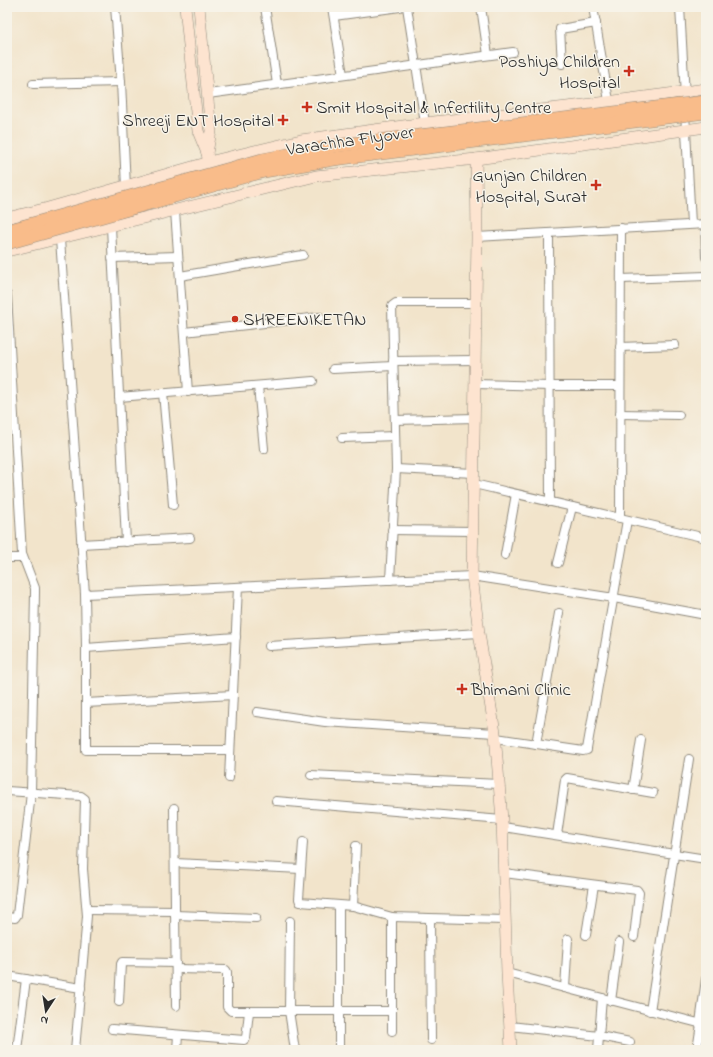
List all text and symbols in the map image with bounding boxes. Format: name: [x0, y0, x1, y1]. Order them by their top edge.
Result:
place label: Poshiya Children Hospital: [499, 50, 620, 97]
marker: Poshiya Children Hospital: [623, 65, 635, 77]
place label: Smit Hospital & Infertility Centre: [316, 96, 552, 122]
marker: Smit Hospital & Infertility Centre: [301, 101, 313, 113]
place label: Shreeji ENT Hospital: [122, 109, 274, 135]
marker: Shreeji ENT Hospital: [277, 114, 289, 126]
street label: Varachha Flyover: [284, 120, 416, 164]
place label: Gunjan Children Hospital, Surat: [473, 164, 587, 211]
marker: Gunjan Children Hospital, Surat: [590, 179, 602, 191]
place label: SHREENIKETAN: [243, 308, 366, 334]
marker: SHREENIKETAN: [230, 314, 240, 324]
place label: Bhimani Clinic: [470, 678, 570, 704]
marker: Bhimani Clinic: [456, 683, 468, 695]
north arrow: [26, 991, 66, 1031]
text: N: [39, 1011, 49, 1028]

